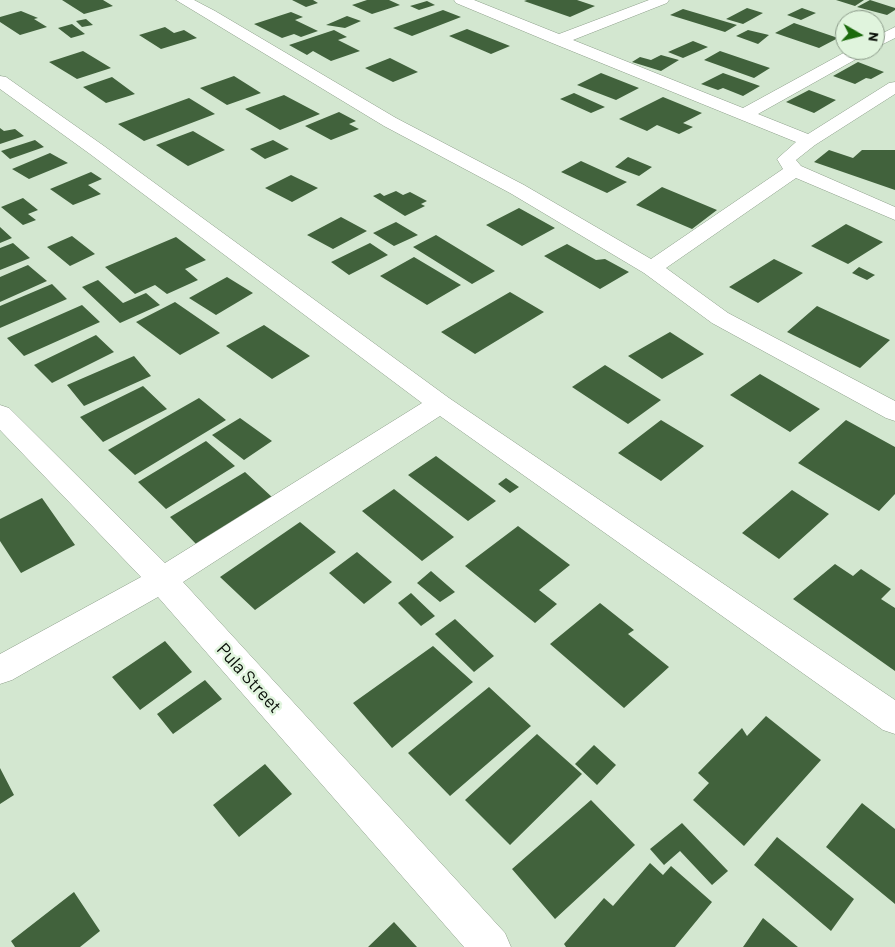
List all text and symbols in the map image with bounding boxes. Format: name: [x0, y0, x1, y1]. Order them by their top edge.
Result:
north arrow: [835, 10, 885, 60]
text: N: [865, 31, 883, 43]
street label: Pula Street: [212, 639, 286, 717]

